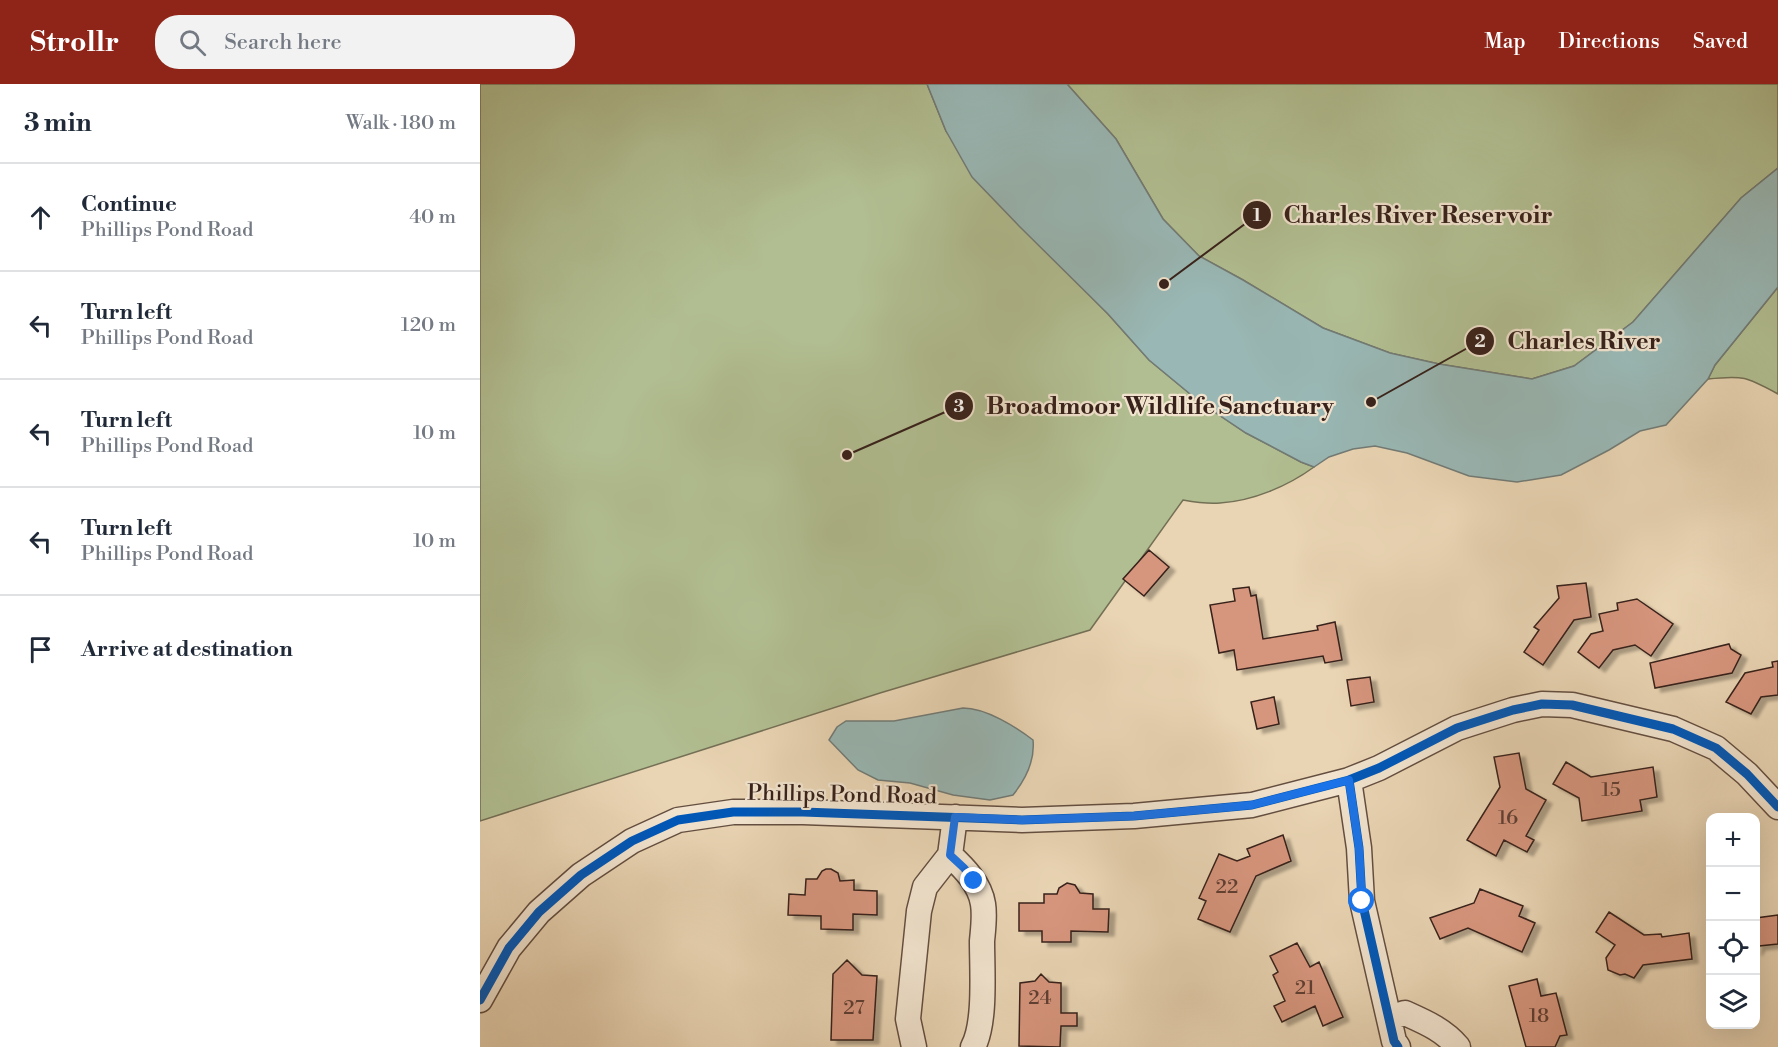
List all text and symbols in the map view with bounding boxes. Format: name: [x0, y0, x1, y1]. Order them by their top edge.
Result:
search box: [155, 15, 575, 69]
text: Strollr: [30, 25, 119, 60]
icon: search: [176, 26, 209, 59]
text: Search here: [224, 29, 342, 56]
text: Map: [1484, 29, 1526, 55]
text: Directions: [1559, 29, 1660, 55]
text: Saved: [1693, 29, 1748, 55]
text: 3 min: [24, 107, 92, 139]
text: Walk · 180 m: [346, 111, 456, 136]
text: Continue: [81, 191, 177, 218]
callout: Charles River Reservoir: [1242, 194, 1565, 236]
icon: ahead: [24, 201, 57, 234]
text: Charles River Reservoir: [1283, 201, 1553, 231]
text: 1: [1253, 204, 1262, 227]
text: 40 m: [409, 205, 456, 230]
text: Phillips Pond Road: [81, 218, 253, 243]
text: Turn left: [81, 299, 172, 326]
icon: left: [24, 309, 57, 342]
text: 120 m: [401, 313, 456, 338]
callout: Charles River: [1465, 320, 1672, 362]
text: Phillips Pond Road: [81, 326, 253, 351]
text: Charles River: [1507, 327, 1661, 357]
text: 2: [1474, 330, 1486, 353]
callout: Broadmoor Wildlife Sanctuary: [944, 385, 1346, 427]
text: Broadmoor Wildlife Sanctuary: [986, 392, 1335, 422]
text: 3: [954, 395, 965, 418]
text: Turn left: [81, 407, 172, 434]
icon: left: [24, 417, 57, 450]
text: 10 m: [413, 421, 456, 446]
text: Phillips Pond Road: [81, 434, 253, 459]
text: Turn left: [81, 515, 172, 542]
icon: left: [24, 525, 57, 558]
text: 10 m: [413, 529, 456, 554]
text: Phillips Pond Road: [81, 542, 253, 567]
icon: arrive: [24, 633, 57, 666]
text: Arrive at destination: [81, 636, 293, 663]
house number: 15: [1601, 778, 1621, 803]
street label: Phillips Pond Road: [747, 780, 938, 810]
house number: 16: [1498, 806, 1518, 831]
map controls: [1706, 813, 1760, 1029]
button: +: [1706, 813, 1760, 867]
route end: [960, 867, 986, 893]
button: −: [1706, 867, 1760, 921]
house number: 22: [1216, 875, 1238, 900]
route start: [1348, 887, 1374, 913]
button: locate: [1706, 921, 1760, 975]
button: layers: [1706, 975, 1760, 1029]
house number: 21: [1295, 976, 1316, 1001]
house number: 24: [1028, 986, 1052, 1011]
house number: 27: [843, 996, 865, 1021]
house number: 18: [1529, 1004, 1549, 1029]

